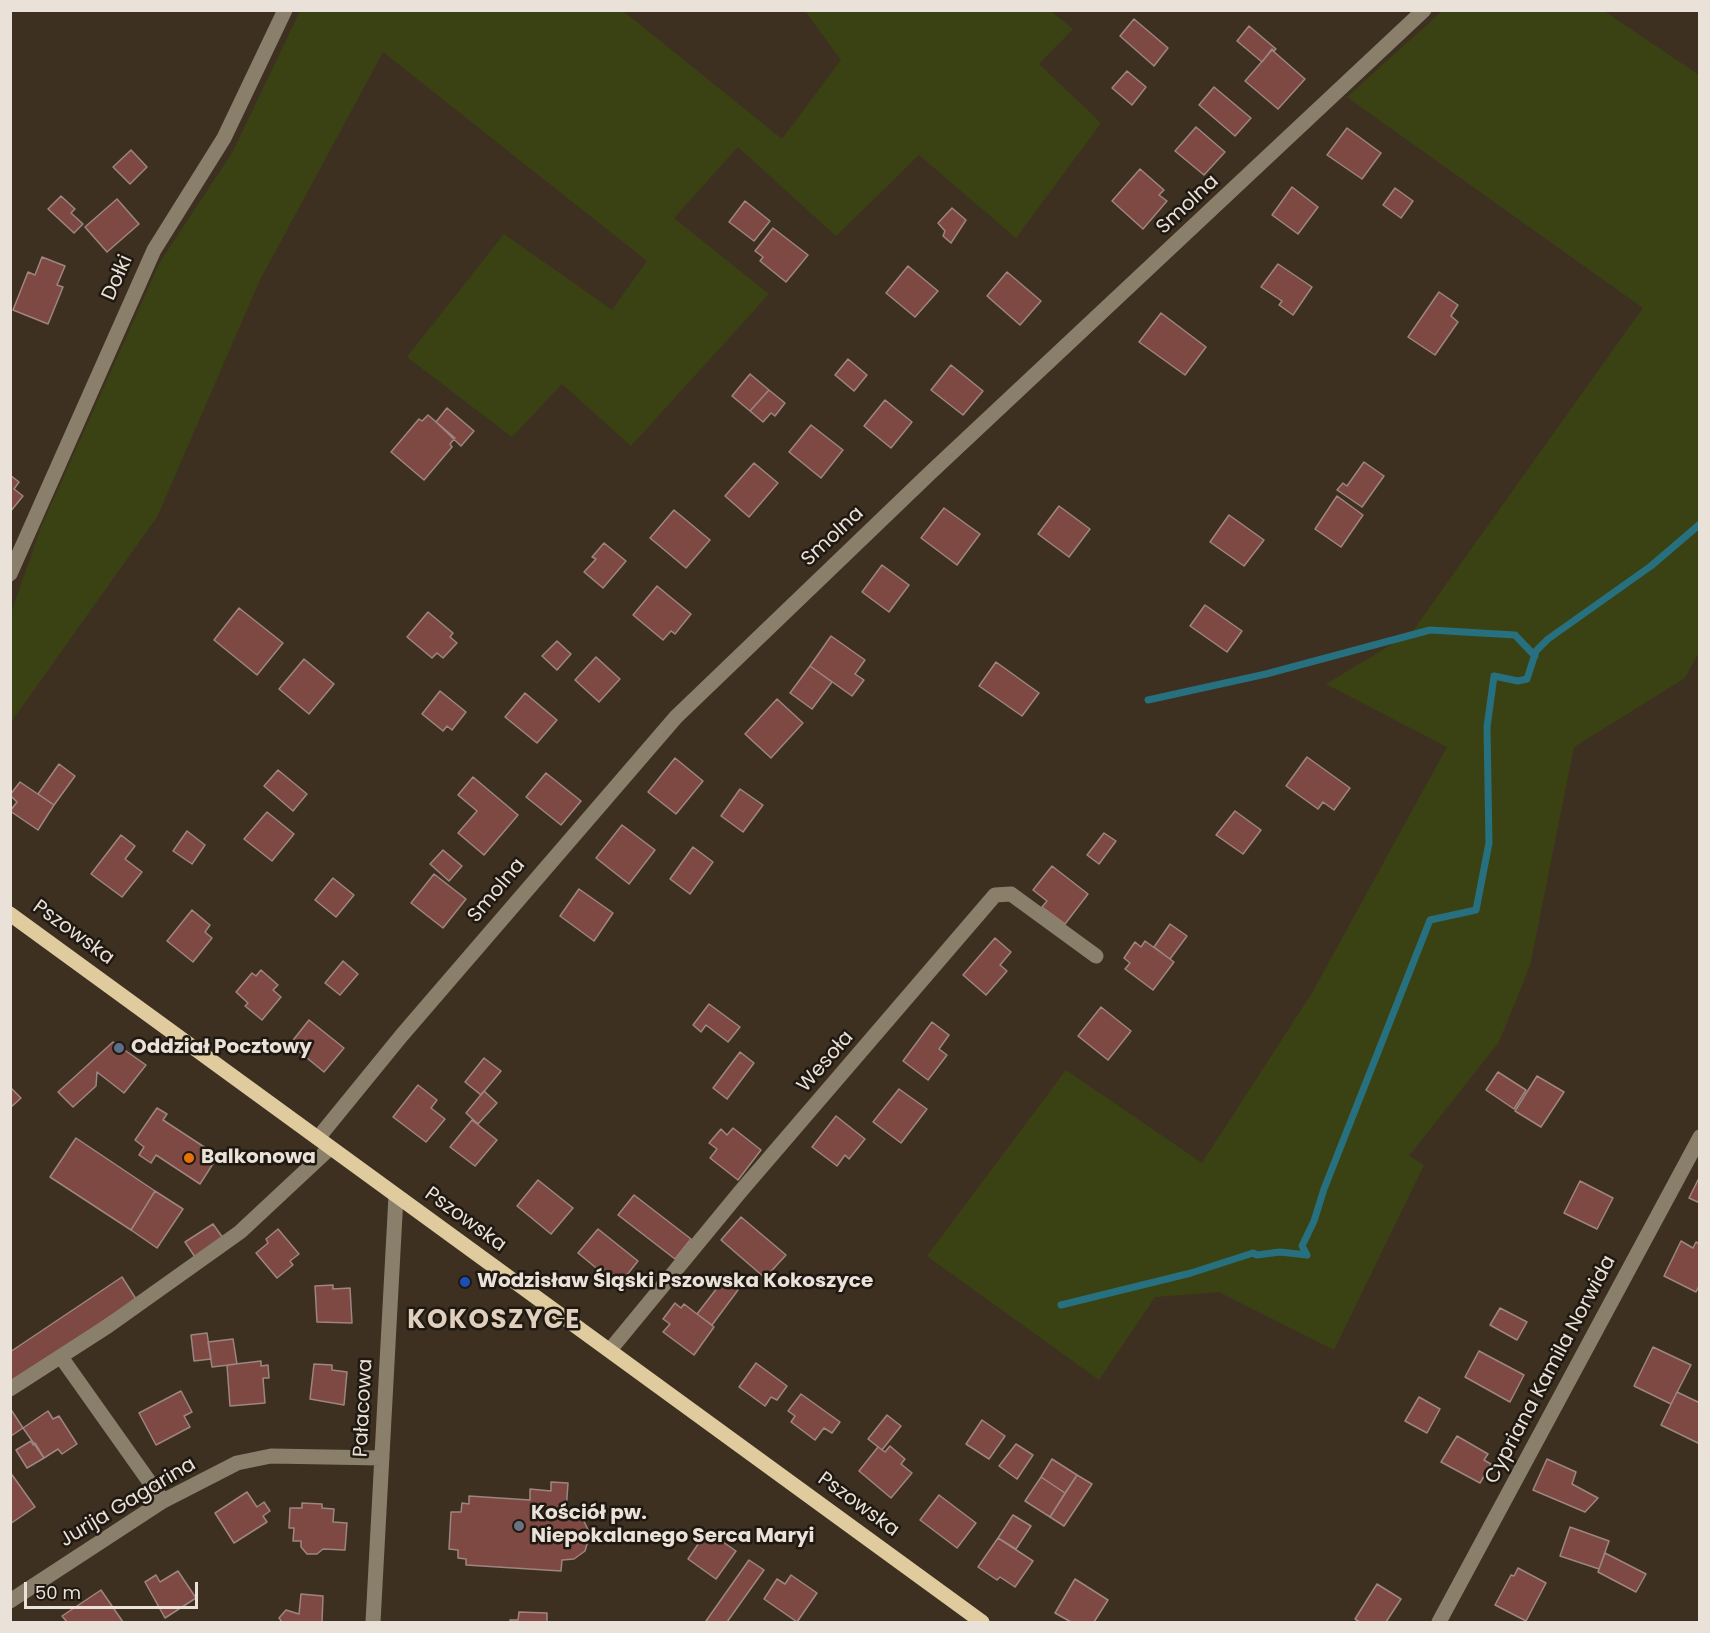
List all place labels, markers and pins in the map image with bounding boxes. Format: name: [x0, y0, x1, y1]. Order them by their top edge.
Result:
place label: Oddział Pocztowy: [131, 1036, 312, 1060]
marker: Oddział Pocztowy: [112, 1041, 126, 1055]
place label: Balkonowa: [201, 1146, 316, 1170]
marker: Balkonowa: [182, 1151, 196, 1165]
place label: Wodzisław Śląski Pszowska Kokoszyce: [477, 1270, 873, 1294]
marker: Wodzisław Śląski Pszowska Kokoszyce: [458, 1275, 472, 1289]
place label: Kościół pw. Niepokalanego Serca Maryi: [531, 1502, 814, 1549]
marker: Kościół pw. Niepokalanego Serca Maryi: [512, 1519, 526, 1533]

